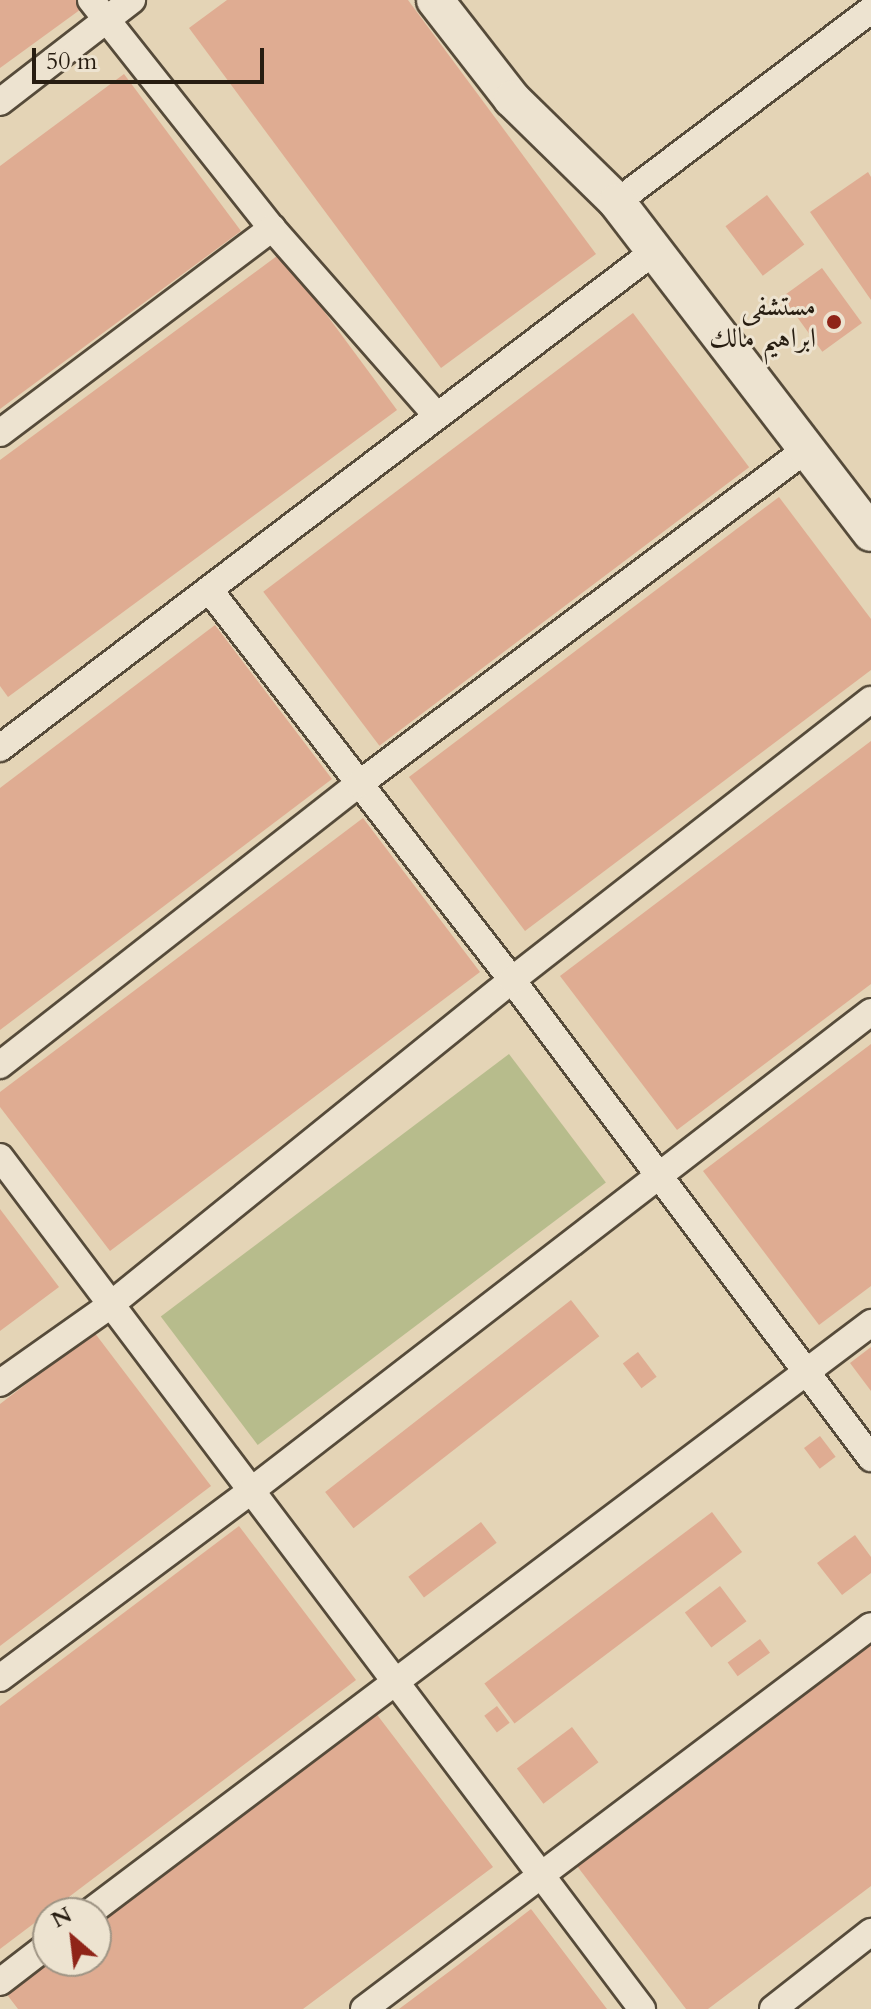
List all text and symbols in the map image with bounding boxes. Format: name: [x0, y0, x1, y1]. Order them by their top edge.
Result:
scale bar: [36, 32, 268, 82]
text: 50 m: [46, 45, 97, 78]
place label: مستشفى ابراهيم مالك: [709, 289, 816, 355]
marker: مستشفى ابراهيم مالك: [823, 311, 845, 333]
north arrow: [32, 1897, 112, 1977]
text: N: [46, 1900, 77, 1935]

